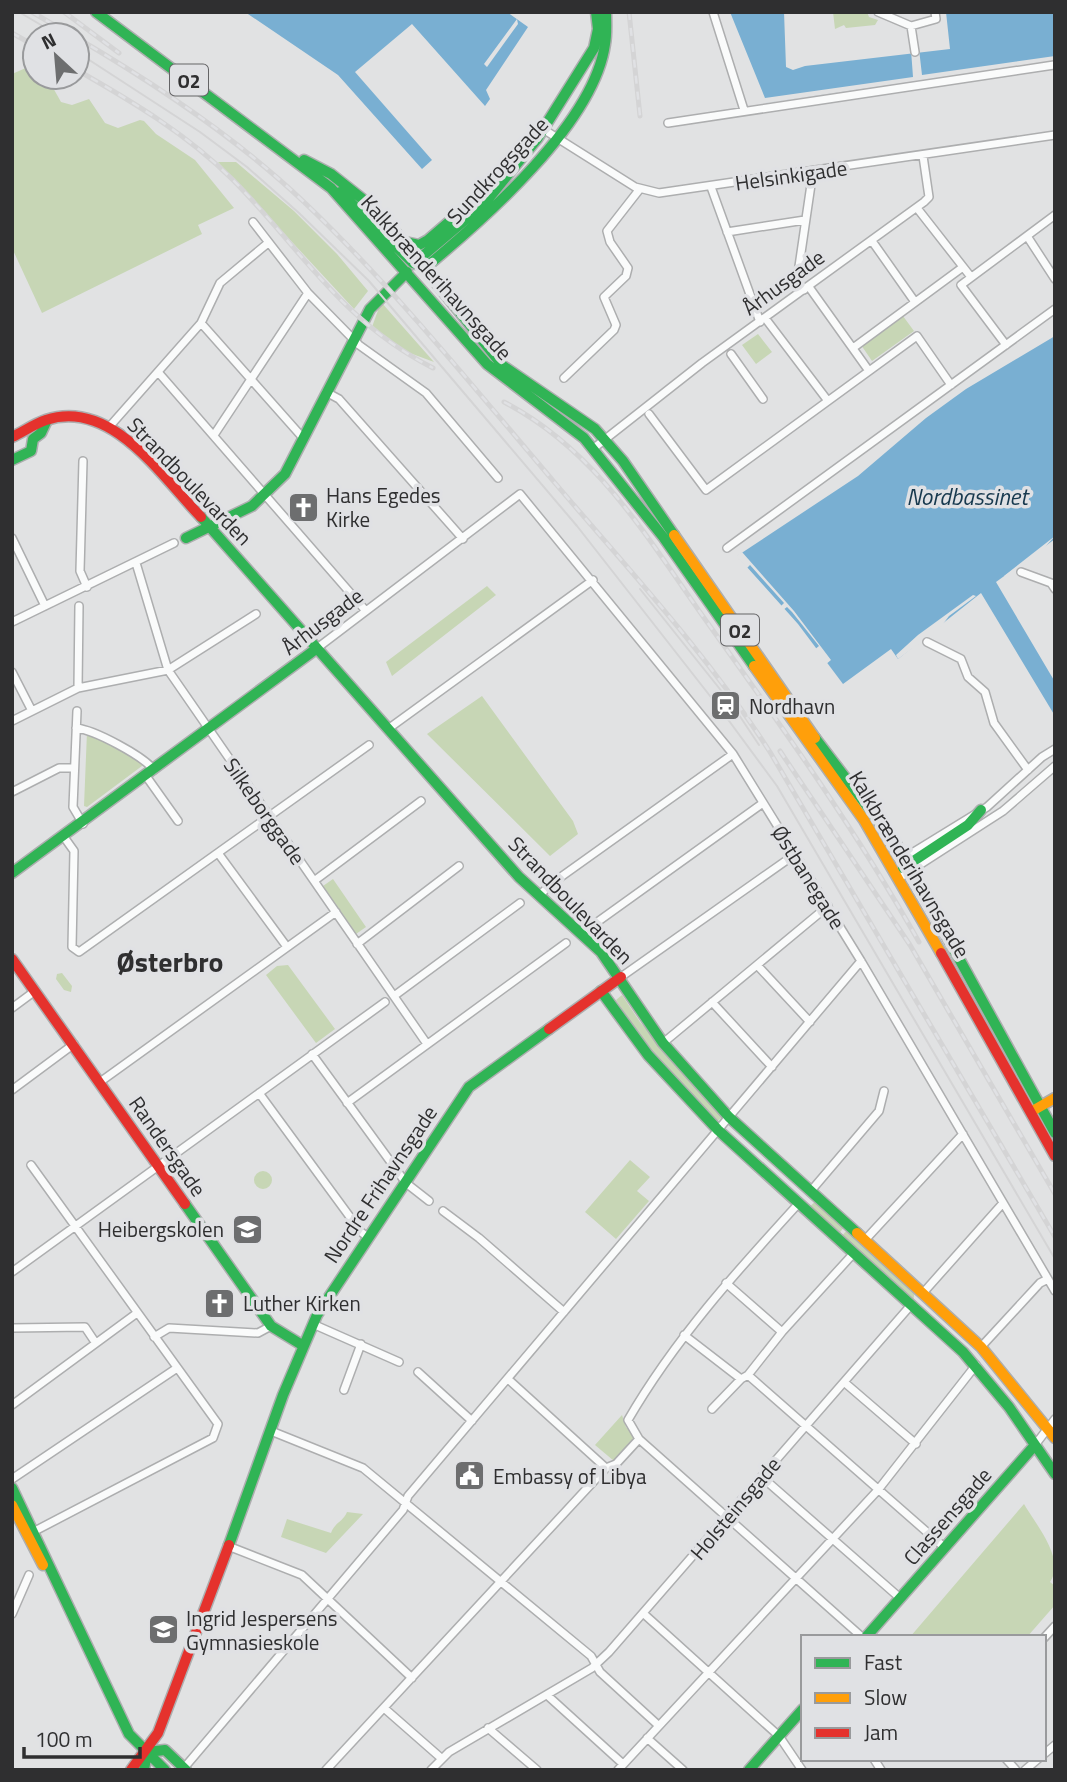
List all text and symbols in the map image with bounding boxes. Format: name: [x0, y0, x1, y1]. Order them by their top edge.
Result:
north arrow: [21, 21, 91, 91]
text: N: [36, 24, 61, 56]
road number: O2: [170, 64, 208, 96]
street label: Sundkrogsgade: [439, 109, 555, 231]
street label: Helsinkigade: [733, 151, 849, 199]
street label: Kalkbrænderihavnsgade: [354, 187, 520, 367]
street label: Århusgade: [735, 241, 831, 323]
street label: Strandboulevarden: [120, 410, 260, 552]
place label: Hans Egedes Kirke: [326, 479, 441, 535]
water label: Nordbassinet: [906, 479, 1030, 514]
church icon: Hans Egedes Kirke: [286, 490, 320, 524]
street label: Århusgade: [274, 580, 370, 662]
road number: O2: [721, 614, 759, 646]
station icon: Nordhavn: [709, 689, 743, 723]
place label: Nordhavn: [749, 690, 835, 722]
street label: Silkeborggade: [216, 751, 314, 871]
street label: Kalkbrænderihavnsgade: [841, 764, 979, 964]
street label: Østbanegade: [764, 819, 854, 935]
street label: Strandboulevarden: [501, 829, 641, 971]
district label: Østerbro: [117, 940, 223, 983]
street label: Randersgade: [122, 1089, 214, 1203]
street label: Nordre Frihavnsgade: [315, 1099, 445, 1269]
school or university icon: Heibergskolen: [230, 1212, 264, 1246]
place label: Heibergskolen: [98, 1213, 224, 1245]
church icon: Luther Kirken: [203, 1286, 237, 1320]
place label: Luther Kirken: [243, 1287, 361, 1319]
street label: Holsteinsgade: [682, 1449, 788, 1567]
public building icon: Embassy of Libya: [453, 1459, 487, 1493]
place label: Embassy of Libya: [493, 1460, 647, 1492]
street label: Classensgade: [895, 1460, 999, 1572]
place label: Ingrid Jespersens Gymnasieskole: [186, 1602, 338, 1658]
school or university icon: Ingrid Jespersens Gymnasieskole: [146, 1613, 180, 1647]
legend: [801, 1635, 1046, 1761]
text: Fast: [864, 1646, 903, 1678]
text: Slow: [864, 1681, 907, 1713]
scale bar: [24, 1716, 140, 1760]
text: Jam: [864, 1716, 898, 1748]
text: 100 m: [35, 1723, 92, 1755]

